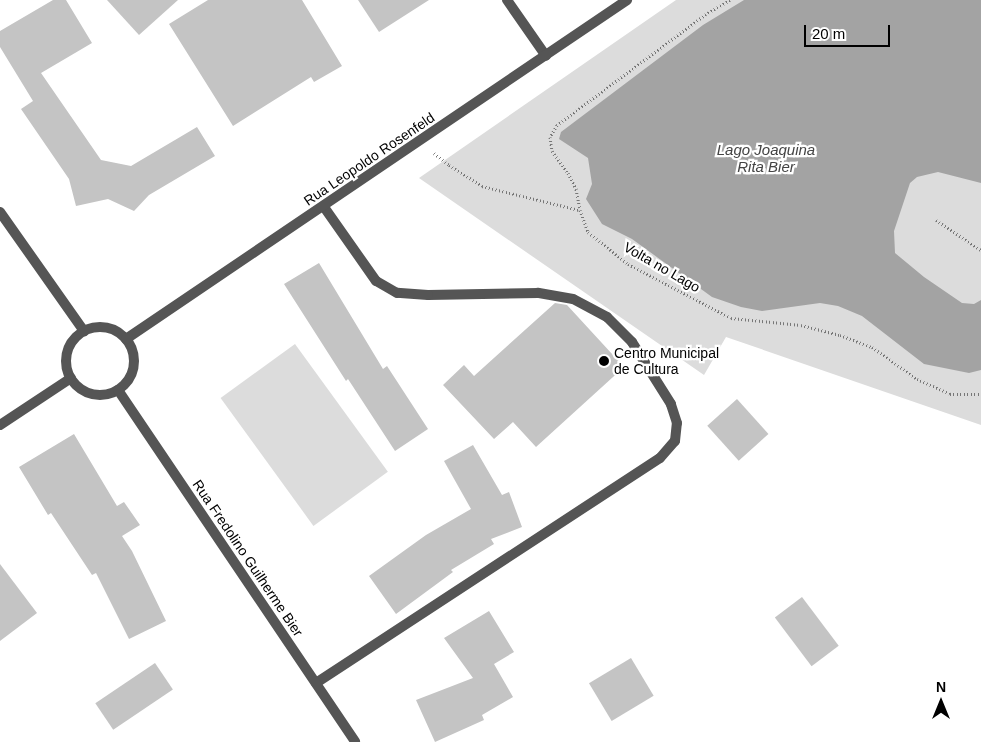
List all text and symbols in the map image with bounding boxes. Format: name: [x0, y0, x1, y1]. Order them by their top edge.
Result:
scale bar: [806, 15, 892, 47]
text: 20 m: [812, 25, 845, 42]
street label: Rua Leopoldo Rosenfeld: [300, 109, 438, 209]
water label: Lago Joaquina Rita Bier: [717, 140, 815, 175]
street label: Volta no Lago: [621, 238, 703, 296]
place label: Centro Municipal de Cultura: [614, 345, 719, 378]
marker: Centro Municipal de Cultura: [598, 355, 610, 367]
street label: Rua Fredolino Guilherme Bier: [189, 477, 307, 639]
north arrow: [916, 677, 966, 727]
text: N: [936, 679, 946, 695]

